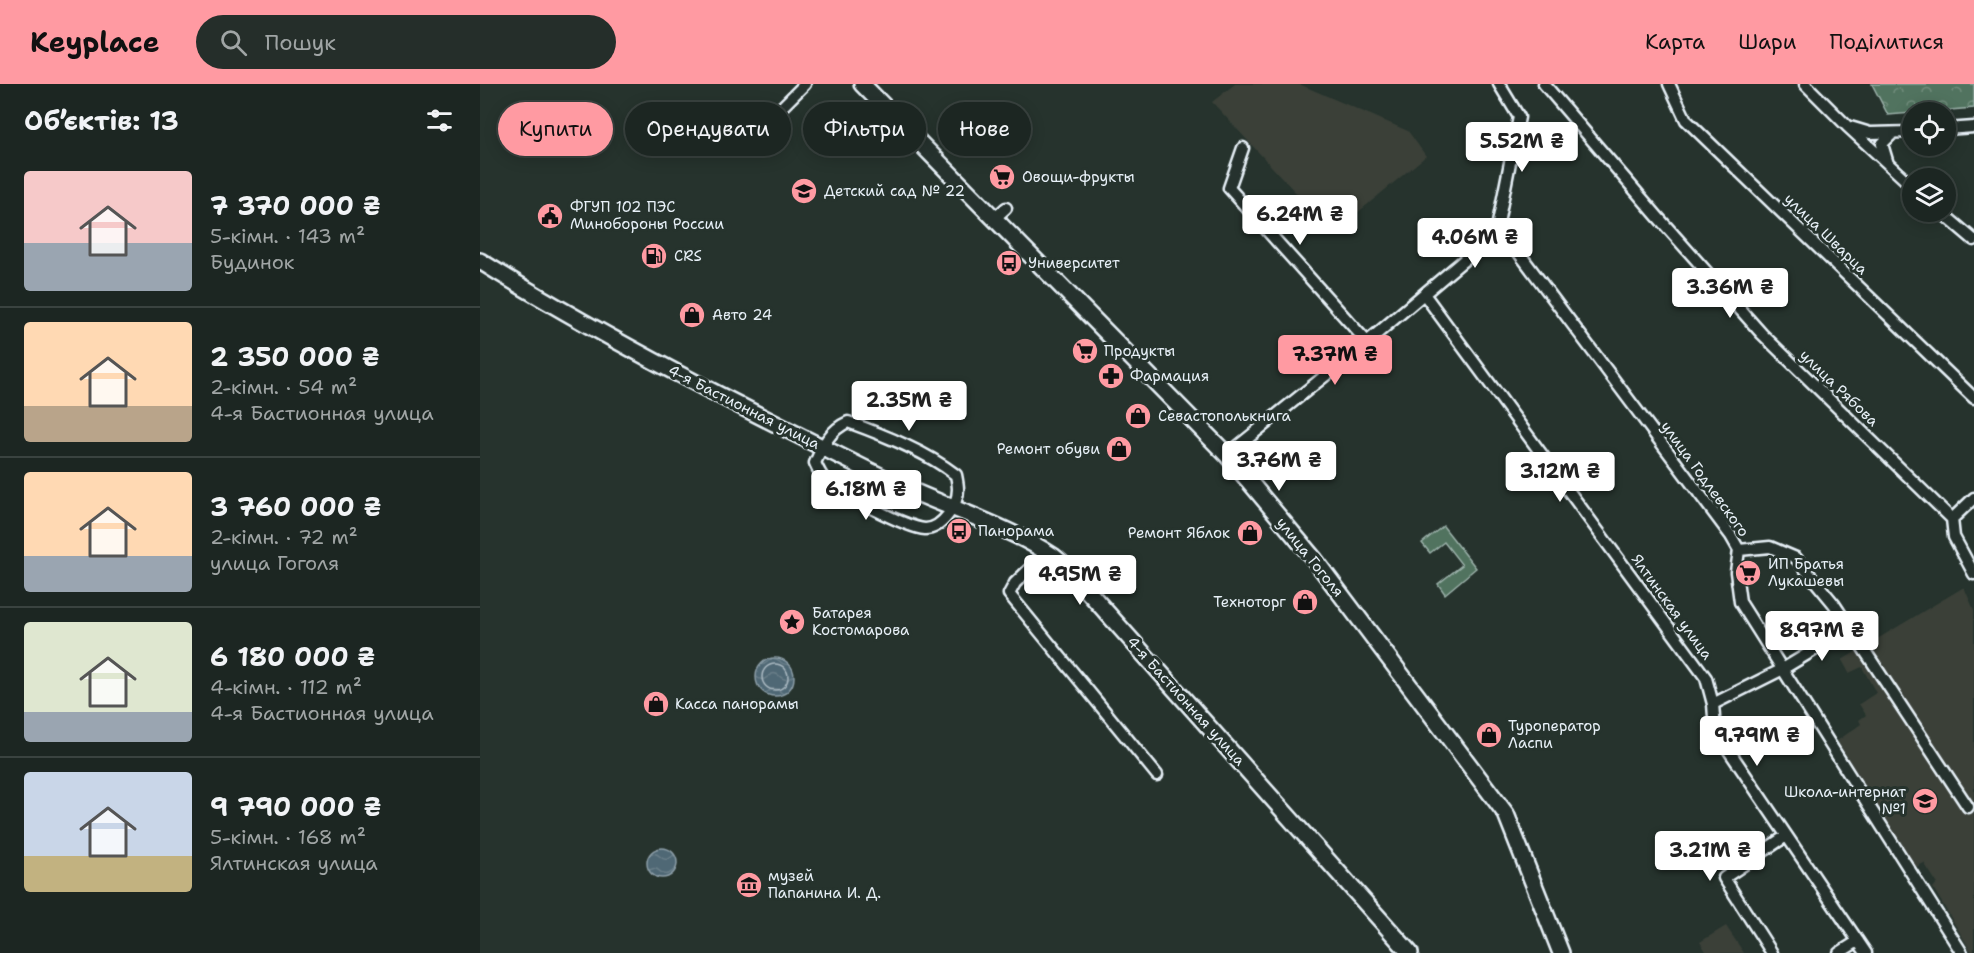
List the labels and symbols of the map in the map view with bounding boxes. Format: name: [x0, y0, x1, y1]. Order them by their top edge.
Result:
pin: 5.52M ₴: [1467, 122, 1577, 173]
supermarket icon: Овощи-фрукты: [987, 162, 1017, 192]
place label: Овощи-фрукты: [1022, 167, 1135, 187]
school or university icon: Детский сад № 22: [789, 176, 819, 206]
place label: Детский сад № 22: [824, 181, 965, 201]
street label: улица Шварца: [1780, 189, 1873, 279]
pin: 6.24M ₴: [1245, 195, 1355, 246]
place label: ФГУП 102 ПЭС Минобороны России: [570, 197, 724, 234]
public building icon: ФГУП 102 ПЭС Минобороны России: [535, 201, 565, 231]
pin: 4.06M ₴: [1420, 218, 1530, 269]
fuel station icon: CRS: [639, 241, 669, 271]
place label: CRS: [674, 246, 702, 266]
bus stop icon: Университет: [994, 248, 1024, 278]
place label: Университет: [1028, 253, 1120, 273]
pin: 3.36M ₴: [1675, 268, 1785, 319]
shop icon: Авто 24: [677, 300, 707, 330]
place label: Авто 24: [712, 305, 772, 325]
pin: 7.37M ₴: [1280, 335, 1390, 386]
supermarket icon: Продукты: [1070, 336, 1100, 366]
place label: Продукты: [1104, 341, 1175, 361]
street label: улица Рябова: [1795, 345, 1883, 431]
street label: 4-я Бастионная улица: [665, 360, 824, 454]
pharmacy icon: Фармация: [1096, 361, 1126, 391]
place label: Фармация: [1130, 366, 1209, 386]
pin: 2.35M ₴: [854, 381, 964, 432]
shop icon: Севастополькнига: [1123, 401, 1153, 431]
place label: Севастополькнига: [1158, 406, 1292, 426]
street label: улица Годлевского: [1656, 417, 1754, 541]
shop icon: Ремонт обуви: [1104, 434, 1134, 464]
place label: Ремонт обуви: [997, 439, 1100, 459]
pin: 3.76M ₴: [1224, 441, 1334, 492]
pin: 3.12M ₴: [1505, 452, 1615, 503]
pin: 6.18M ₴: [811, 470, 921, 521]
street label: улица Гоголя: [1272, 513, 1348, 601]
bus stop icon: Панорама: [944, 516, 974, 546]
shop icon: Ремонт Яблок: [1235, 518, 1265, 548]
place label: Панорама: [978, 521, 1055, 541]
place label: Ремонт Яблок: [1128, 523, 1230, 543]
street label: Ялтинская улица: [1627, 550, 1717, 664]
place label: ИП Братья Лукашевы: [1768, 554, 1844, 591]
pin: 4.95M ₴: [1025, 555, 1135, 606]
supermarket icon: ИП Братья Лукашевы: [1733, 558, 1763, 588]
shop icon: Техноторг: [1290, 587, 1320, 617]
place label: Техноторг: [1213, 592, 1286, 612]
place label: Батарея Костомарова: [812, 603, 910, 640]
place icon: Батарея Костомарова: [777, 607, 807, 637]
pin: 8.97M ₴: [1767, 611, 1877, 662]
street label: 4-я Бастионная улица: [1122, 632, 1250, 771]
shop icon: Касса панорамы: [641, 689, 671, 719]
place label: Касса панорамы: [675, 694, 799, 714]
place label: Туроператор Ласпи: [1508, 716, 1601, 753]
pin: 9.79M ₴: [1702, 716, 1812, 767]
shop icon: Туроператор Ласпи: [1474, 720, 1504, 750]
place label: Школа-интернат №1: [1784, 782, 1906, 819]
school or university icon: Школа-интернат №1: [1910, 786, 1940, 816]
pin: 3.21M ₴: [1655, 831, 1765, 882]
place label: музей Папанина И. Д.: [768, 866, 881, 903]
museum icon: музей Папанина И. Д.: [734, 870, 764, 900]

